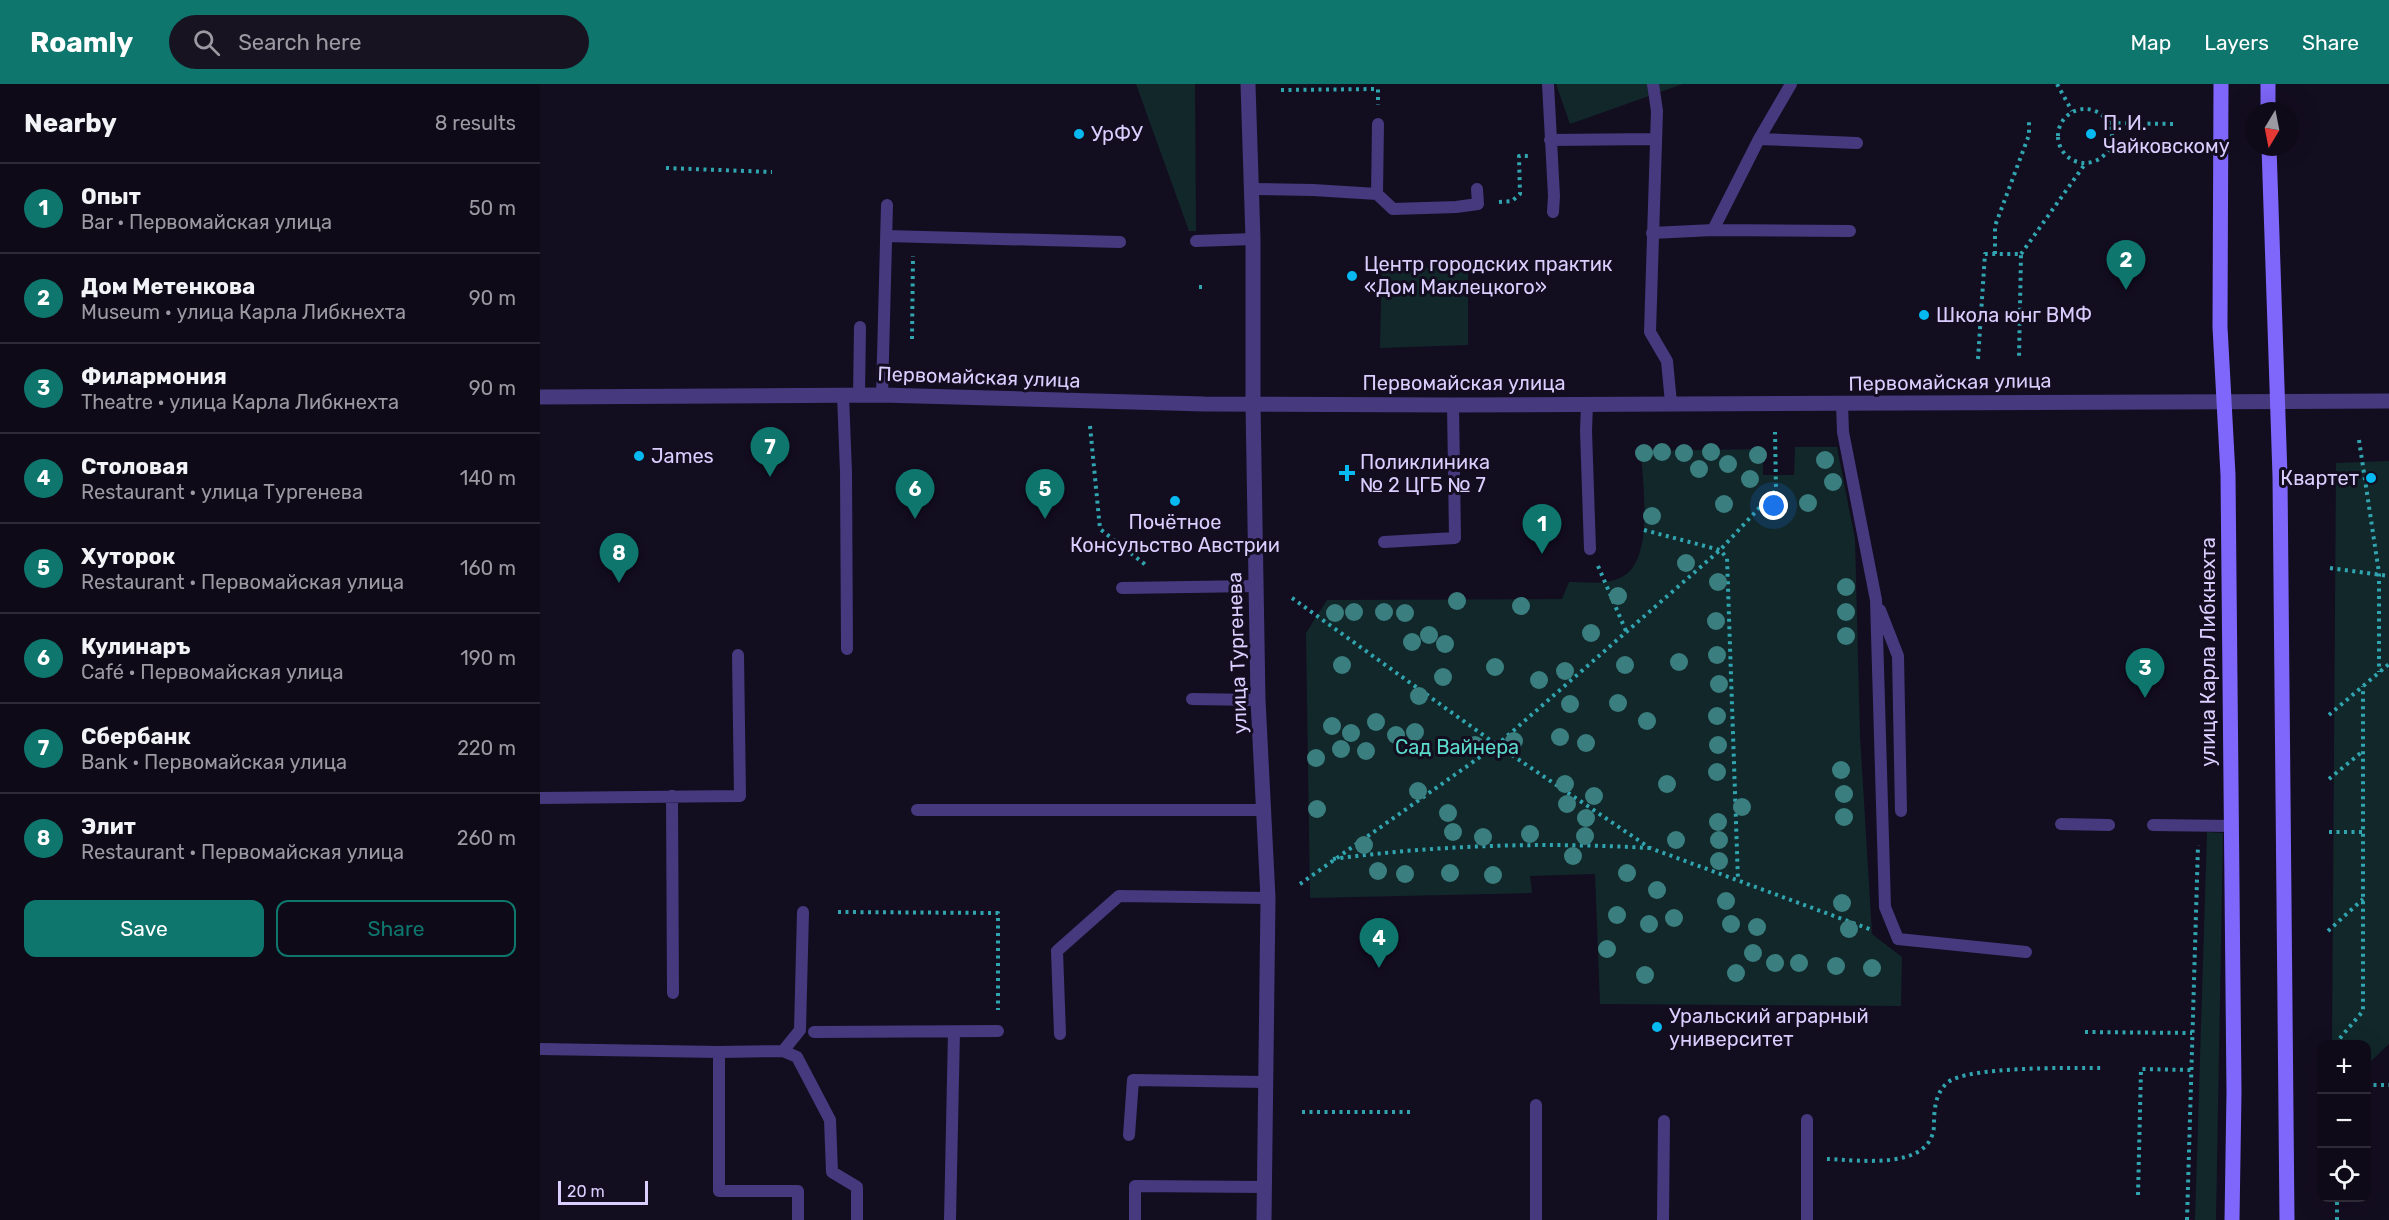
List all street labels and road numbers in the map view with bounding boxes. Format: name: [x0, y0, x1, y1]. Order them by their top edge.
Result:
street label: Первомайская улица: [877, 361, 1081, 393]
street label: Первомайская улица: [1848, 368, 2052, 396]
street label: Первомайская улица: [1362, 371, 1566, 395]
street label: улица Карла Либкнехта: [2196, 537, 2220, 767]
street label: улица Тургенева: [1222, 572, 1252, 734]

